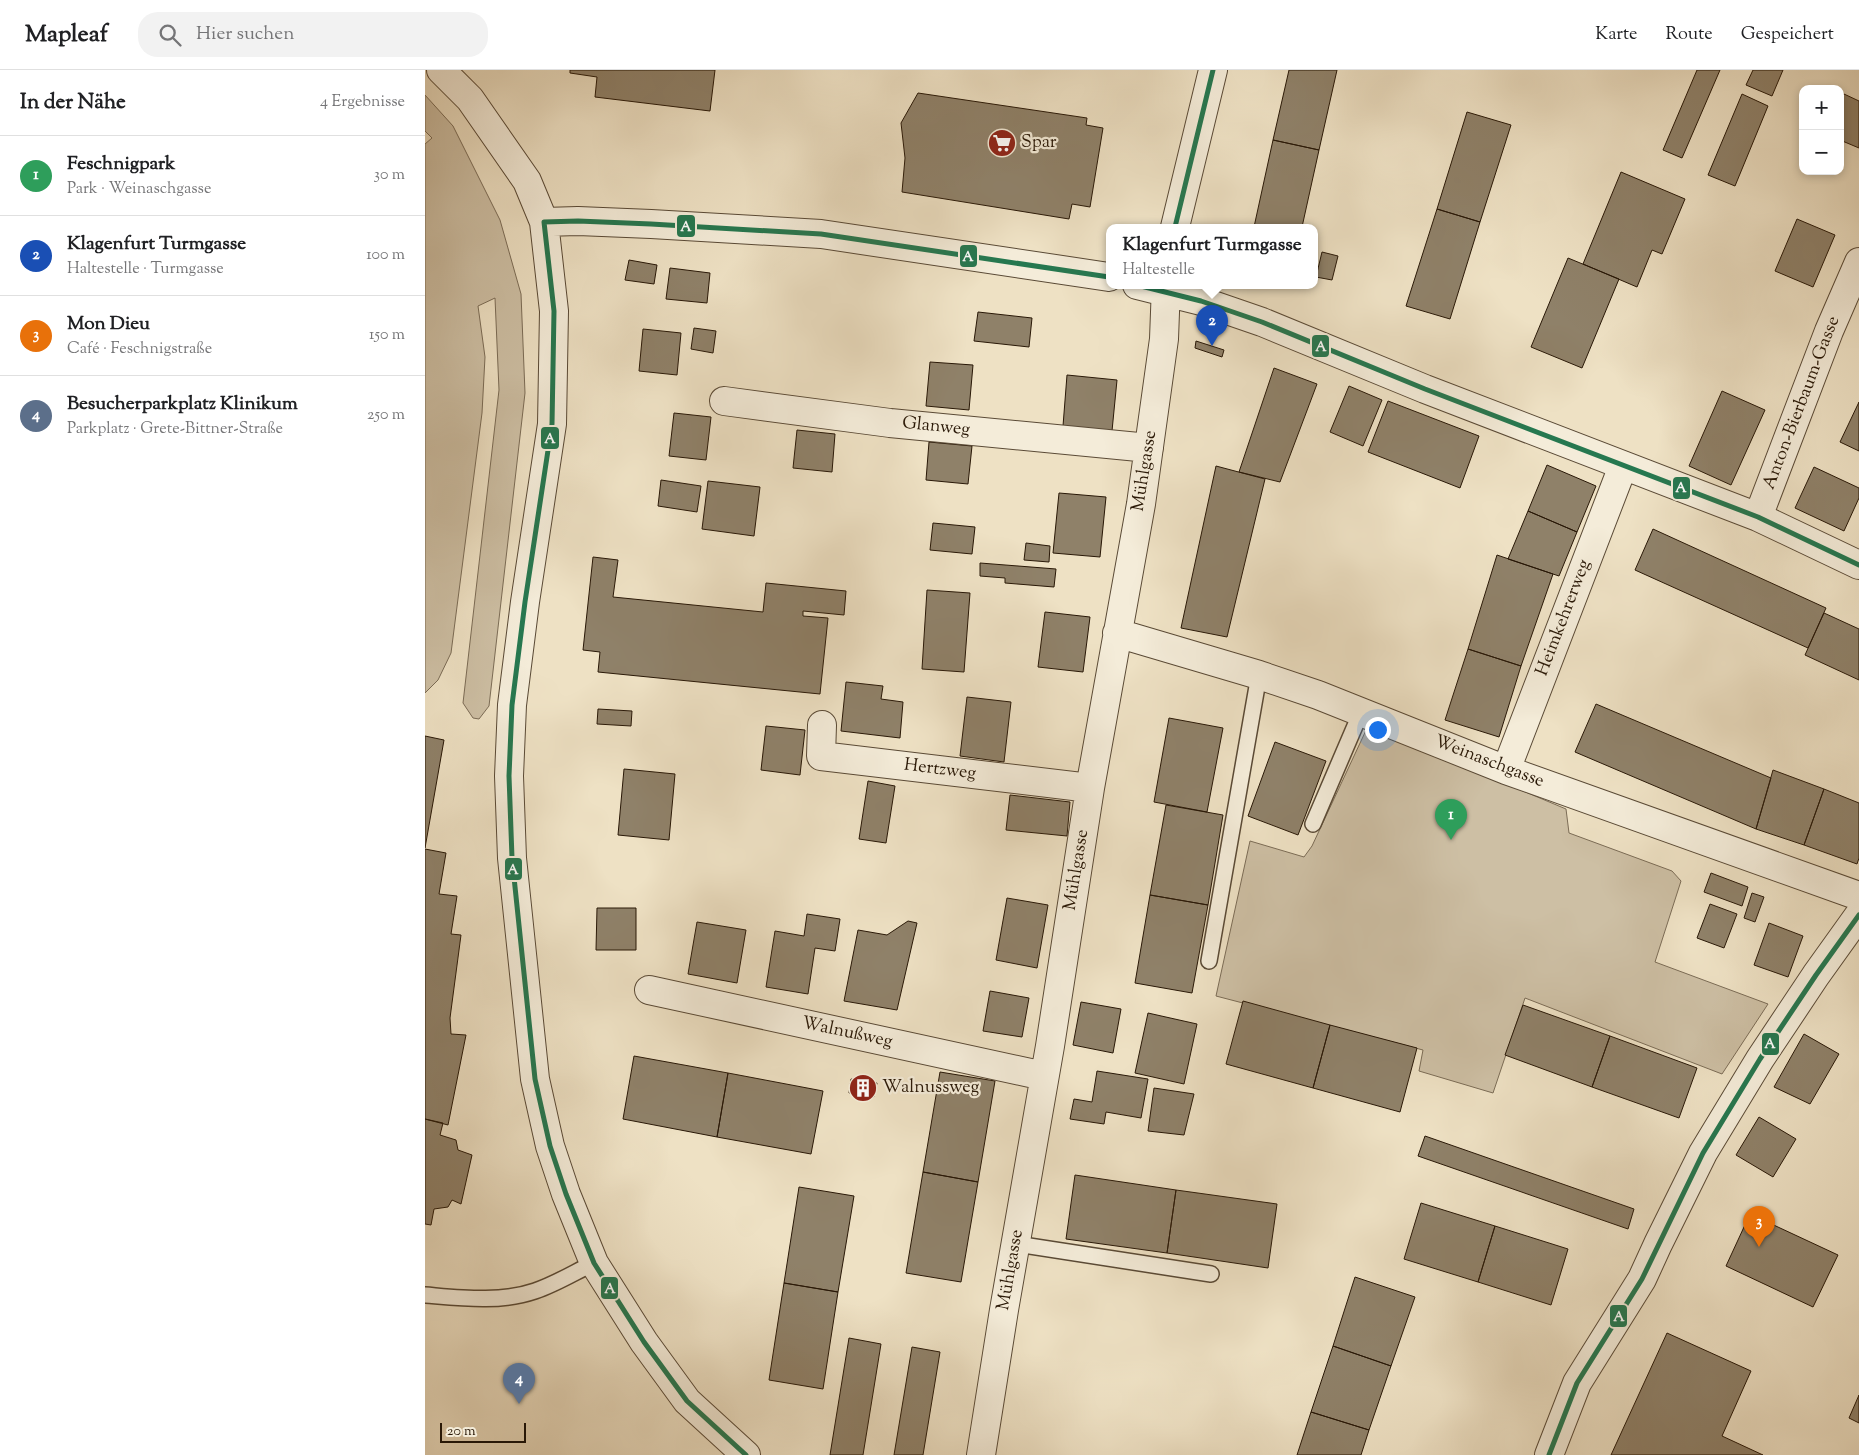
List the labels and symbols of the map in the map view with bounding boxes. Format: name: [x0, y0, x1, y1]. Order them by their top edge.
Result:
supermarket icon: Spar: [987, 128, 1017, 158]
place label: Spar: [1021, 130, 1057, 156]
line badge: A: [676, 214, 696, 238]
text: A: [680, 218, 692, 238]
line badge: A: [959, 244, 978, 268]
text: A: [962, 248, 974, 268]
pin: 2: [1196, 305, 1228, 346]
street label: Anton-Bierbaum-Gasse: [1757, 313, 1847, 493]
line badge: A: [1311, 334, 1330, 358]
text: A: [1315, 338, 1327, 358]
street label: Glanweg: [901, 411, 972, 444]
line badge: A: [540, 426, 560, 450]
street label: Mühlgasse: [1126, 429, 1164, 513]
text: A: [544, 430, 556, 450]
line badge: A: [1672, 476, 1691, 500]
text: A: [1675, 479, 1687, 499]
street label: Heimkehrerweg: [1530, 556, 1598, 680]
your location: [1365, 717, 1391, 743]
street label: Weinaschgasse: [1430, 729, 1548, 795]
street label: Hertzweg: [902, 753, 978, 787]
pin: 1: [1435, 799, 1467, 840]
street label: Mühlgasse: [1058, 828, 1096, 912]
line badge: A: [504, 857, 523, 881]
text: A: [507, 861, 519, 881]
street label: Walnußweg: [799, 1011, 895, 1055]
line badge: A: [1761, 1032, 1780, 1056]
text: A: [1764, 1035, 1776, 1055]
building icon: Walnussweg: [848, 1073, 878, 1103]
place label: Walnussweg: [882, 1075, 980, 1101]
pin: 3: [1743, 1206, 1775, 1247]
street label: Mühlgasse: [991, 1228, 1031, 1312]
line badge: A: [600, 1276, 619, 1300]
text: A: [604, 1280, 616, 1300]
line badge: A: [1609, 1304, 1628, 1328]
text: A: [1613, 1308, 1625, 1328]
pin: 4: [503, 1363, 535, 1404]
scale bar: [440, 1420, 526, 1443]

